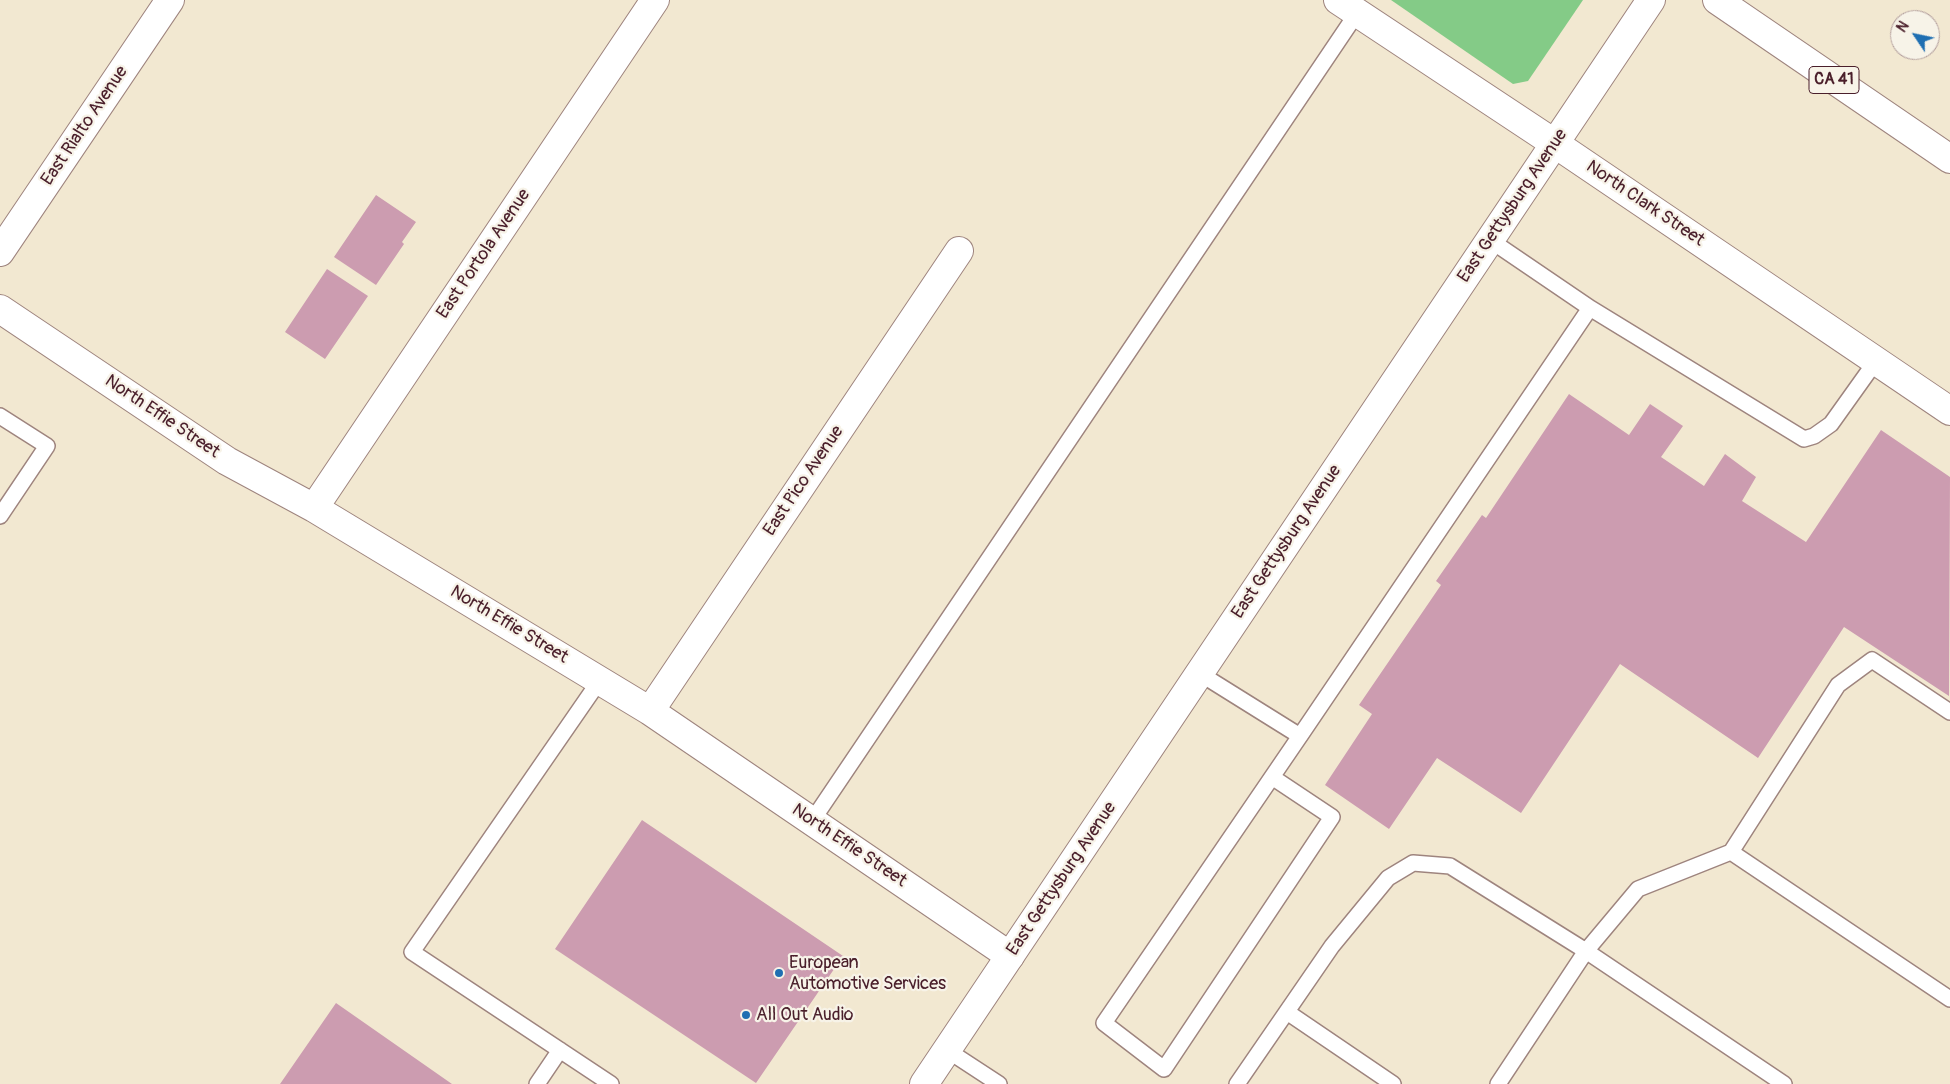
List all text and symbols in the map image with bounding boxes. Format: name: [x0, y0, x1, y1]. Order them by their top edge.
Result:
north arrow: [1890, 10, 1940, 60]
text: N: [1893, 18, 1913, 36]
street label: East Rialto Avenue: [37, 62, 133, 190]
road number: CA 41: [1809, 66, 1859, 94]
street label: East Gettysburg Avenue: [1454, 125, 1572, 287]
street label: North Clark Street: [1582, 156, 1708, 252]
street label: East Portola Avenue: [433, 185, 535, 323]
street label: North Effie Street: [101, 371, 223, 463]
street label: East Pico Avenue: [759, 422, 849, 540]
street label: East Gettysburg Avenue: [1228, 461, 1346, 623]
street label: North Effie Street: [446, 581, 572, 669]
street label: East Gettysburg Avenue: [1003, 798, 1121, 960]
street label: North Effie Street: [788, 800, 910, 892]
place label: European Automotive Services: [789, 952, 946, 994]
marker: European Automotive Services: [773, 967, 785, 979]
place label: All Out Audio: [756, 1004, 854, 1026]
marker: All Out Audio: [740, 1009, 752, 1021]

